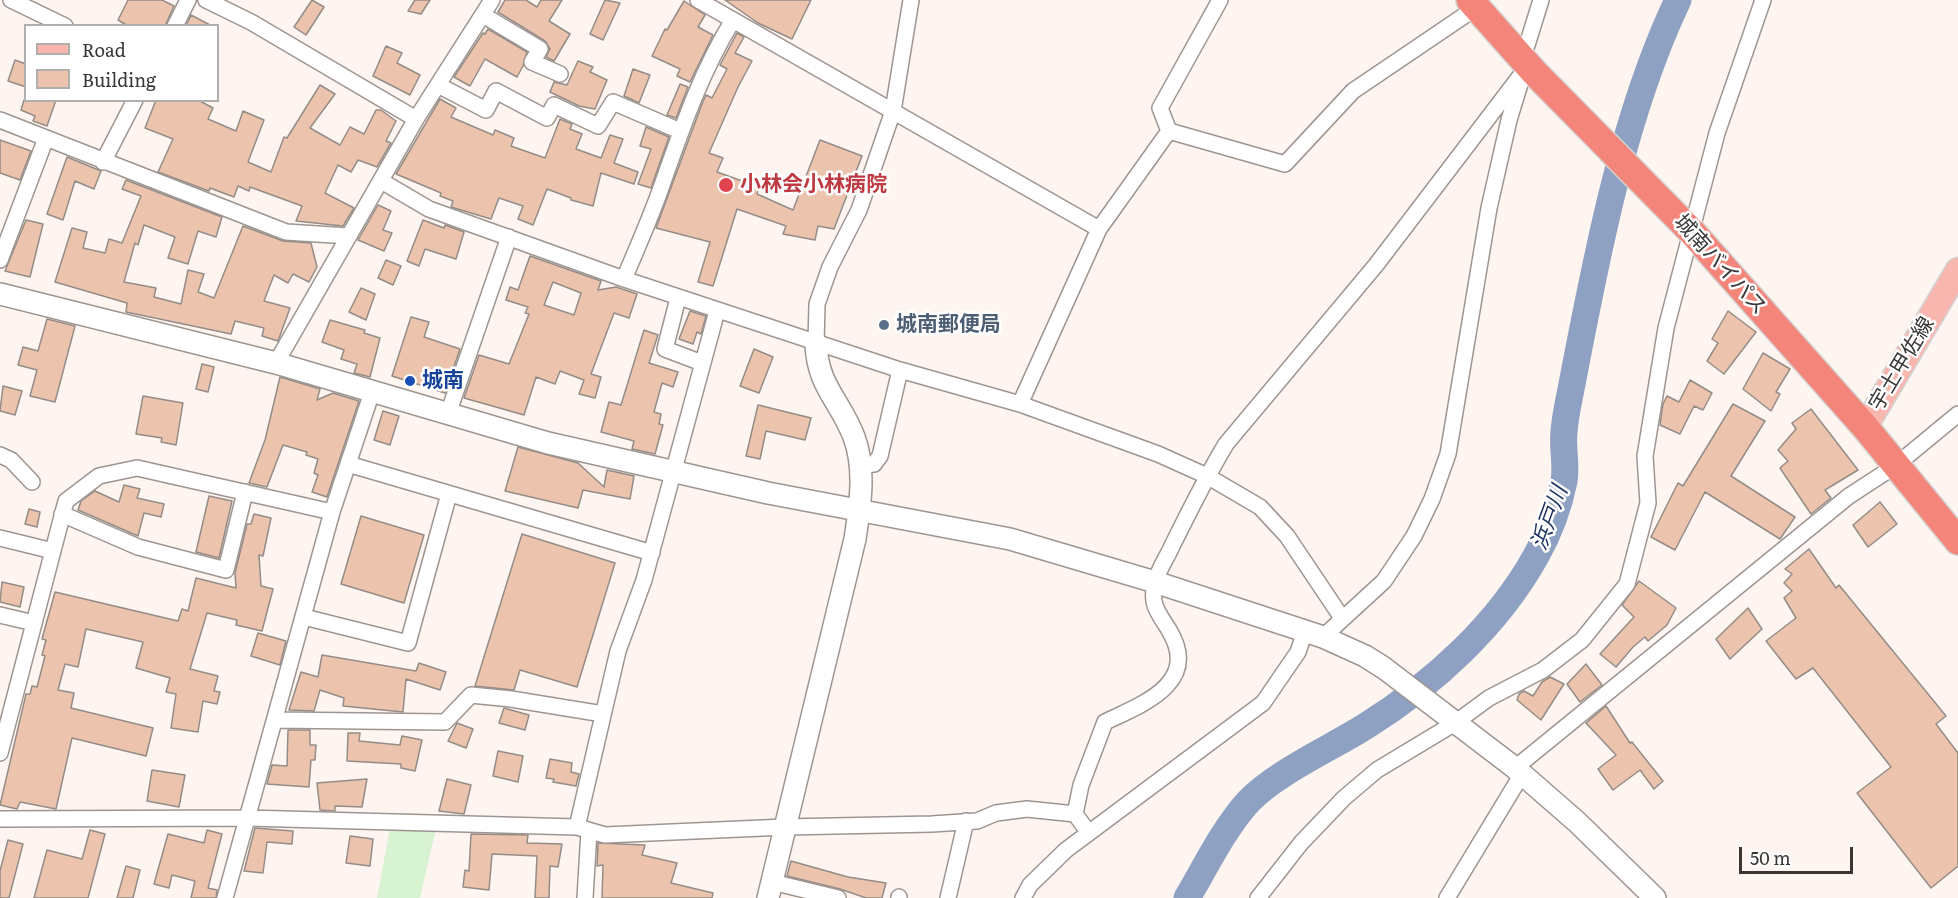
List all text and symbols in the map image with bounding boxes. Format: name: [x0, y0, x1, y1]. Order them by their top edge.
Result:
legend: [24, 24, 219, 102]
text: Road: [82, 36, 126, 63]
text: Building: [82, 66, 156, 93]
place label: 小林会小林病院: [740, 172, 887, 198]
marker: 小林会小林病院: [717, 176, 735, 194]
street label: 城南バイパス: [1668, 210, 1772, 320]
place label: 城南郵便局: [896, 312, 1001, 338]
street label: 宇土甲佐線: [1864, 313, 1940, 415]
marker: 城南郵便局: [877, 318, 891, 332]
place label: 城南: [422, 368, 464, 394]
marker: 城南: [403, 374, 417, 388]
water label: 浜戸川: [1526, 482, 1574, 554]
scale bar: [1742, 835, 1856, 873]
text: 50 m: [1750, 844, 1791, 871]

